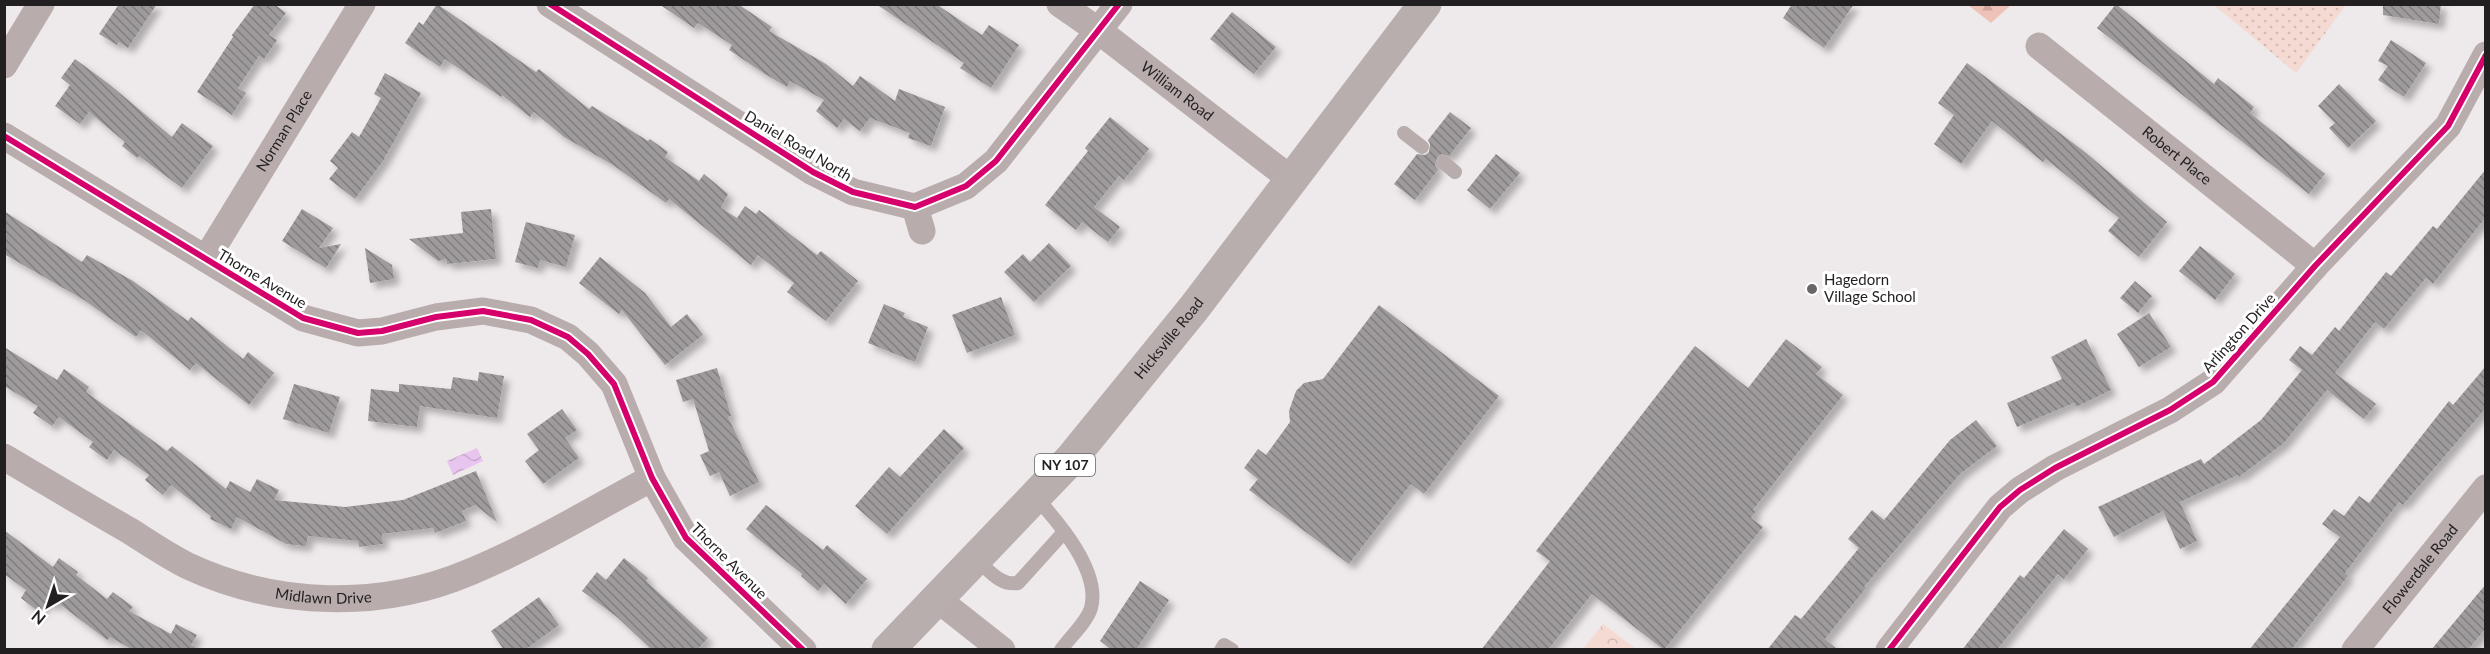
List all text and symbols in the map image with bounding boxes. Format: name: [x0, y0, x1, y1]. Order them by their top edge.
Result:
street label: William Road: [1138, 57, 1217, 124]
street label: Norman Place: [252, 86, 315, 175]
street label: Daniel Road North: [742, 106, 855, 184]
street label: Robert Place: [2139, 122, 2216, 188]
street label: Thorne Avenue: [215, 245, 310, 312]
place label: Hagedorn Village School: [1824, 270, 1916, 305]
marker: Hagedorn Village School: [1805, 282, 1819, 296]
street label: Arlington Drive: [2198, 289, 2279, 376]
street label: Hicksville Road: [1130, 294, 1207, 382]
road number: NY 107: [1035, 454, 1095, 476]
street label: Thorne Avenue: [688, 518, 772, 602]
street label: Flowerdale Road: [2378, 520, 2461, 617]
north arrow: [18, 576, 78, 636]
street label: Midlawn Drive: [274, 584, 372, 607]
text: N: [27, 607, 49, 629]

